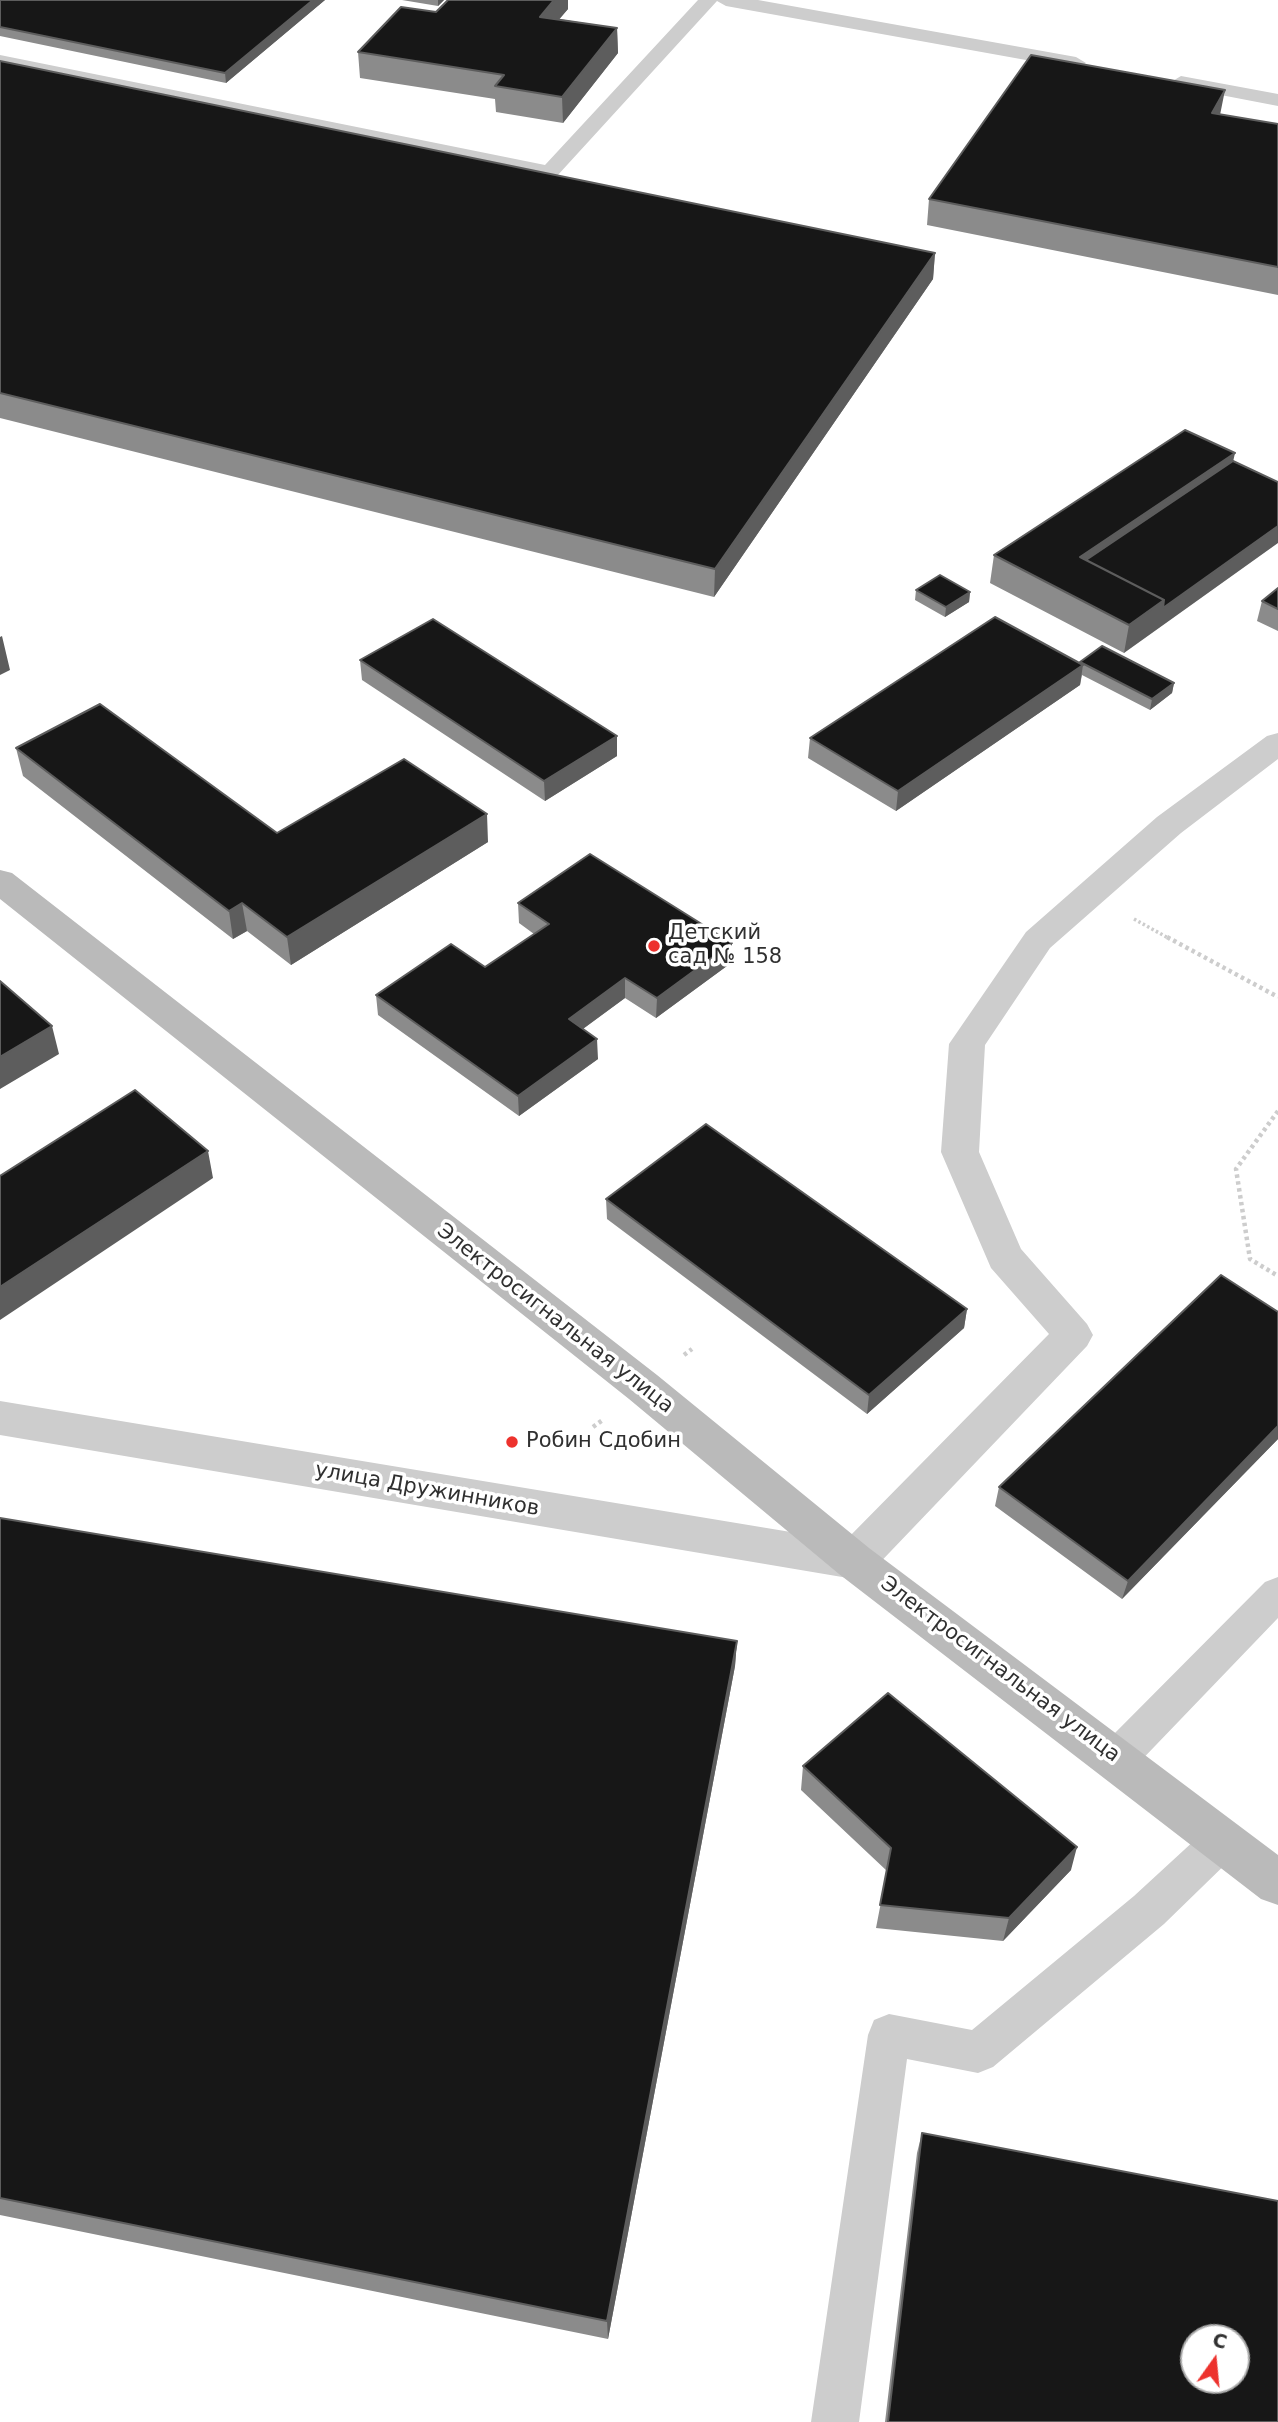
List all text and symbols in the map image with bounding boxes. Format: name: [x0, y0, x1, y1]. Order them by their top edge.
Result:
place label: Детский сад № 158: [668, 921, 782, 971]
marker: Детский сад № 158: [646, 938, 662, 954]
street label: Электросигнальная улица: [432, 1219, 678, 1419]
place label: Робин Сдобин: [526, 1429, 681, 1455]
marker: Робин Сдобин: [504, 1434, 520, 1450]
street label: улица Дружинников: [313, 1458, 541, 1522]
street label: Электросигнальная улица: [875, 1572, 1125, 1768]
north arrow: [1180, 2324, 1250, 2394]
text: С: [1210, 2328, 1229, 2353]

